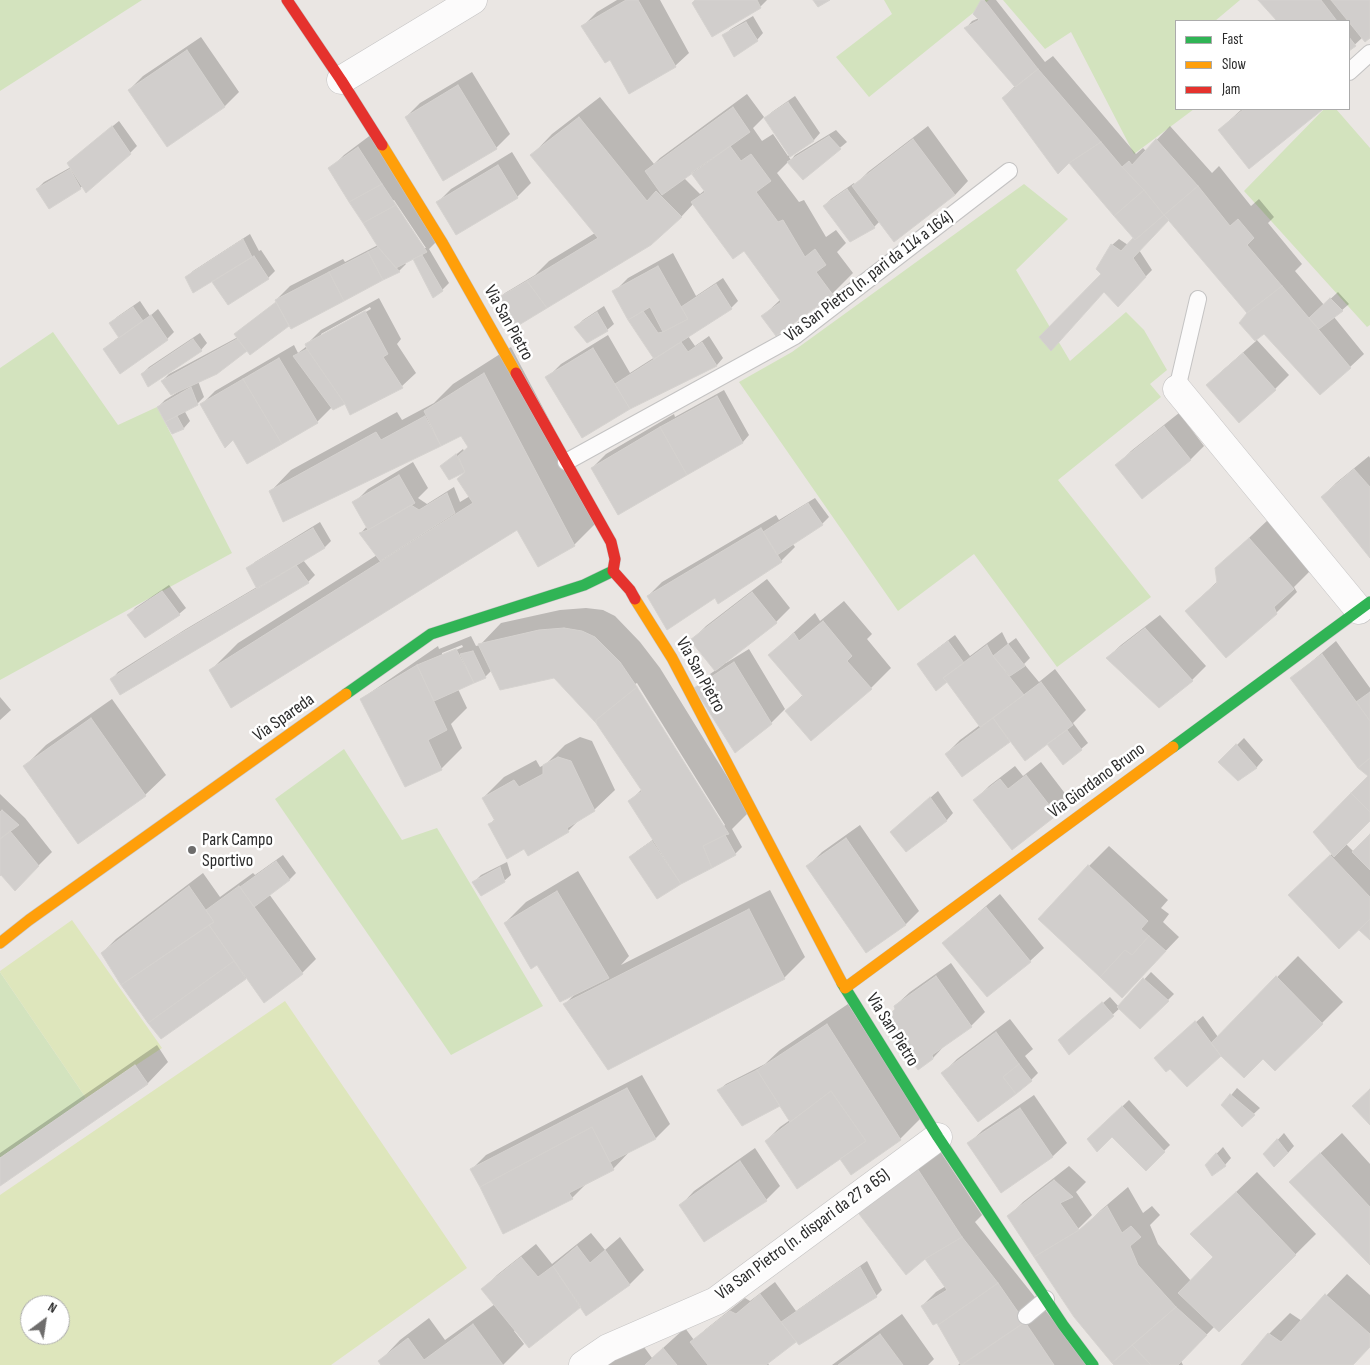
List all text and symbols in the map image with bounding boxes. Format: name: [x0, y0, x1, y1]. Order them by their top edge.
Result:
legend: [1175, 20, 1350, 110]
text: Fast: [1222, 30, 1243, 49]
text: Slow: [1222, 55, 1246, 74]
text: Jam: [1222, 80, 1240, 99]
street label: Via San Pietro (n. pari da 114 a 164): [781, 207, 957, 347]
street label: Via San Pietro: [479, 282, 537, 364]
street label: Via San Pietro: [671, 634, 729, 716]
street label: Via Spareda: [249, 689, 319, 747]
street label: Via Giordano Bruno: [1044, 739, 1150, 823]
place label: Park Campo Sportivo: [202, 829, 273, 872]
marker: Park Campo Sportivo: [186, 844, 198, 856]
street label: Via San Pietro: [861, 989, 923, 1071]
street label: Via San Pietro (n. dispari da 27 a 65): [712, 1165, 894, 1305]
north arrow: [20, 1295, 70, 1345]
text: N: [45, 1298, 60, 1317]

